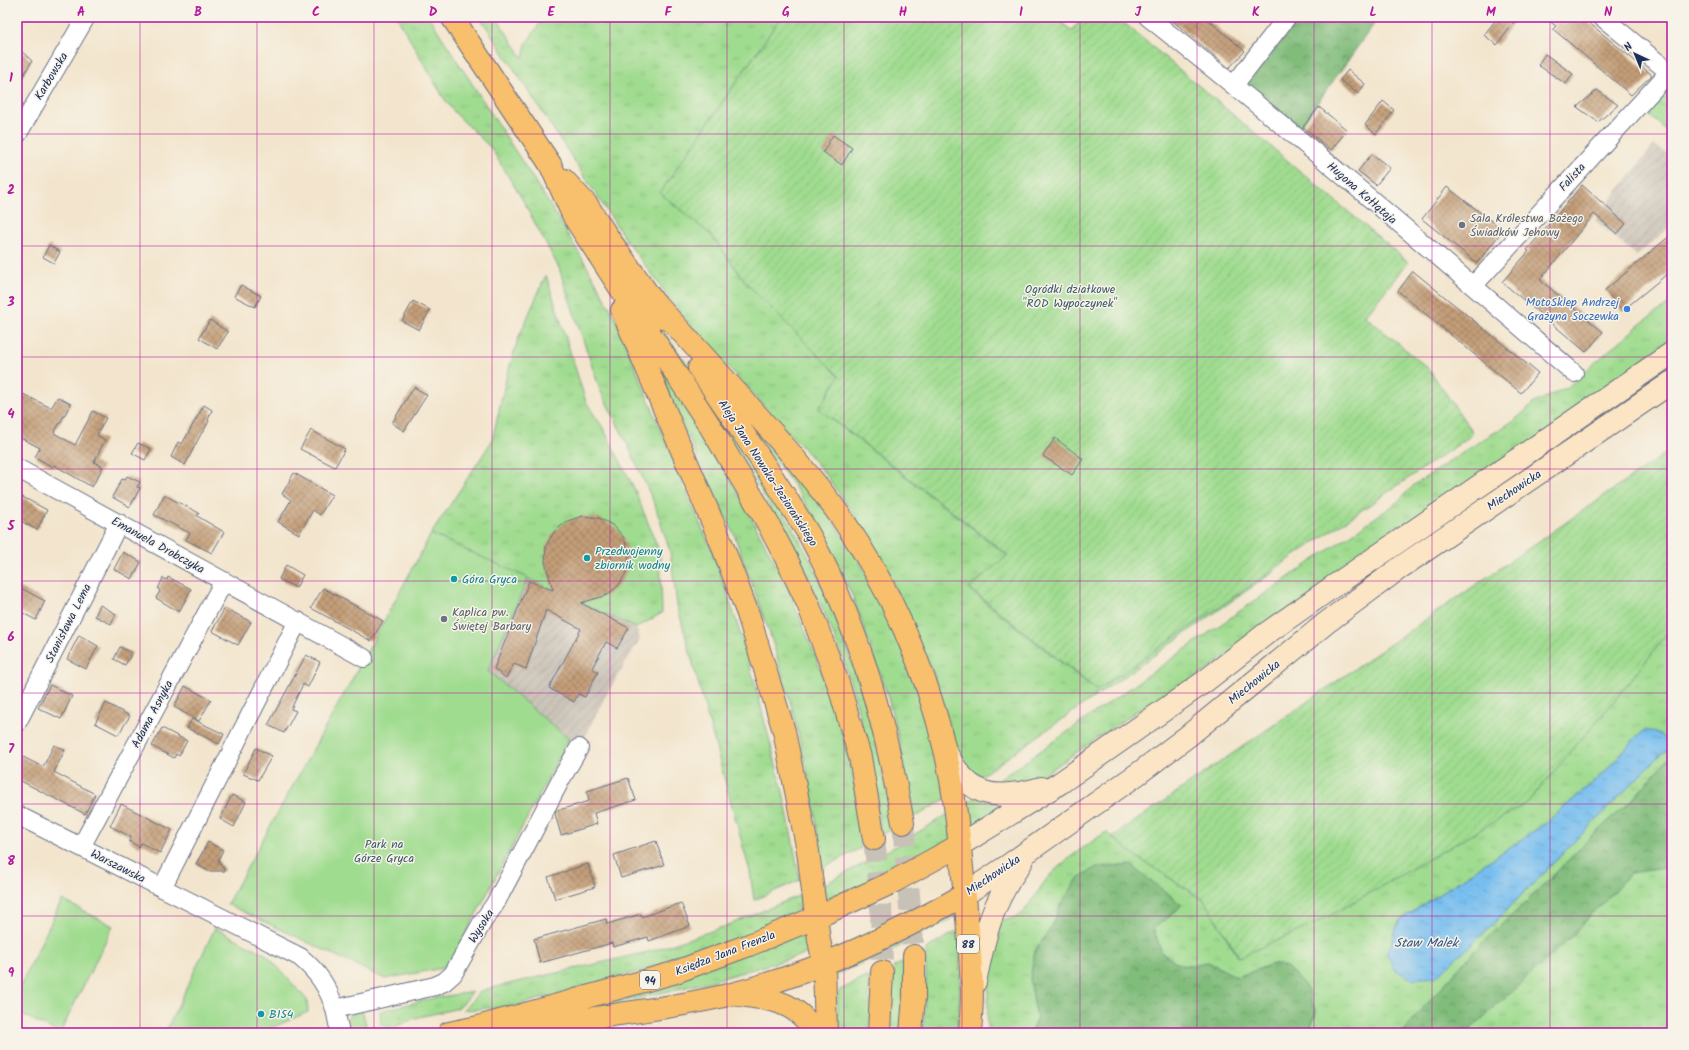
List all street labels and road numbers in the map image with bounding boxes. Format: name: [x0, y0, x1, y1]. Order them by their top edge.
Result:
street label: Karbowska: [30, 48, 73, 104]
street label: Hugona Kołłątaja: [1322, 157, 1401, 230]
street label: Falista: [1554, 158, 1591, 196]
street label: Aleja Jana Nowaka-Jeziorańskiego: [713, 396, 822, 551]
street label: Miechowicka: [1483, 465, 1546, 516]
street label: Emanuela Drobczyka: [108, 512, 208, 579]
street label: Stanisława Lema: [40, 580, 97, 666]
street label: Miechowicka: [1224, 655, 1285, 709]
street label: Adama Asnyka: [127, 677, 179, 752]
street label: Warszawska: [87, 844, 149, 889]
street label: Miechowicka: [962, 850, 1025, 901]
street label: Wysoka: [464, 905, 499, 947]
street label: Księdza Jana Frenzla: [672, 925, 778, 981]
road number: 88: [957, 935, 979, 953]
road number: 94: [640, 971, 660, 989]

